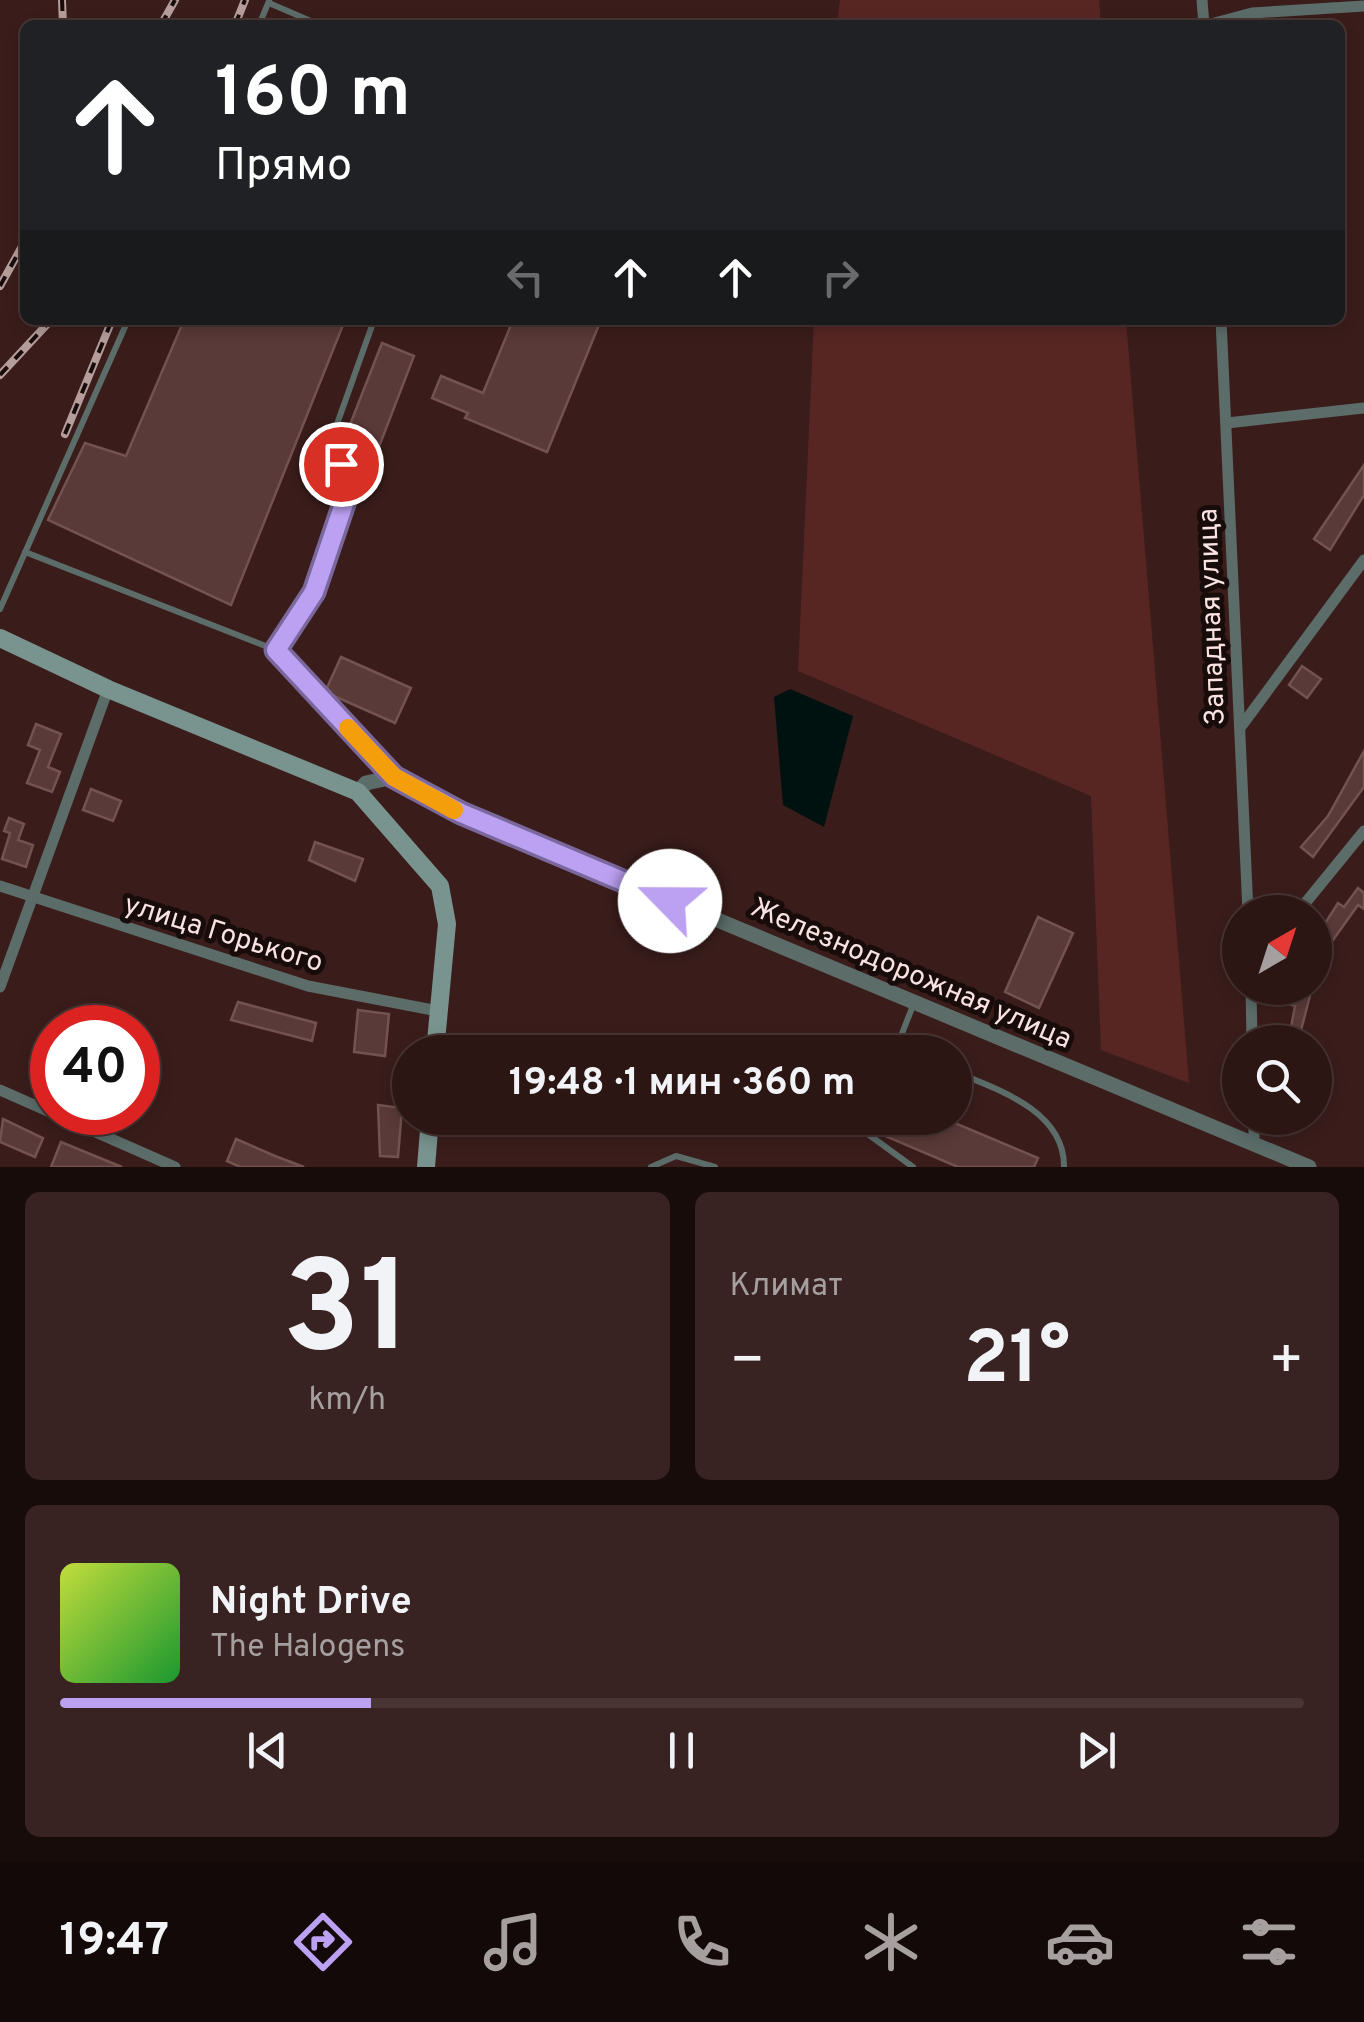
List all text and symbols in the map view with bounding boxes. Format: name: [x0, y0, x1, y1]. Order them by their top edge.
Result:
text: 160 m: [215, 52, 411, 141]
icon: ahead: [50, 60, 180, 190]
text: Прямо: [215, 139, 352, 196]
icon: left: [498, 250, 553, 305]
icon: ahead: [603, 250, 658, 305]
icon: ahead: [708, 250, 763, 305]
icon: right: [813, 250, 868, 305]
pin: [299, 422, 384, 507]
icon: arrive: [314, 437, 369, 492]
street label: Западная улица: [1191, 508, 1235, 726]
position arrow: [618, 849, 722, 953]
street label: улица Горького: [119, 888, 327, 982]
street label: Железнодорожная улица: [745, 891, 1077, 1059]
north arrow: [1222, 895, 1332, 1005]
map controls: [1222, 895, 1332, 1135]
speed limit sign: 40: [30, 1005, 160, 1135]
button: search: [1222, 1025, 1332, 1135]
text: 19:48 · 1 мин · 360 m: [509, 1060, 855, 1109]
text: 31: [282, 1233, 412, 1398]
text: Климат: [730, 1267, 843, 1307]
text: 21°: [963, 1315, 1070, 1410]
text: −: [730, 1328, 765, 1398]
text: +: [1269, 1328, 1304, 1398]
text: km/h: [308, 1381, 386, 1421]
text: Night Drive: [210, 1579, 412, 1628]
text: The Halogens: [210, 1628, 405, 1668]
icon: previous: [240, 1723, 295, 1778]
icon: pause: [654, 1723, 709, 1778]
icon: next: [1069, 1723, 1124, 1778]
icon: directions: [288, 1907, 358, 1977]
icon: music: [478, 1907, 548, 1977]
icon: phone: [667, 1907, 737, 1977]
icon: climate: [856, 1907, 926, 1977]
icon: car: [1045, 1907, 1115, 1977]
icon: filters: [1234, 1907, 1304, 1977]
text: 19:47: [60, 1914, 169, 1971]

